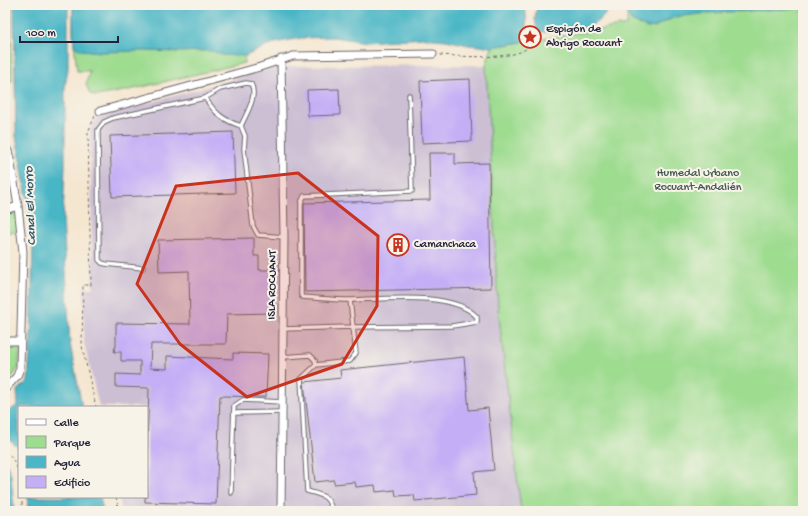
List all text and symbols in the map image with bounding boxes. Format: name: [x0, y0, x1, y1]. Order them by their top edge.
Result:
scale bar: [20, 18, 118, 44]
place label: Espigón de Abrigo Rocuant: [546, 23, 623, 51]
place icon: Espigón de Abrigo Rocuant: [517, 24, 543, 50]
text: 100 m: [25, 27, 56, 41]
water label: Canal El Morro: [22, 165, 40, 246]
park label: Humedal Urbano Rocuant-Andalién: [655, 167, 742, 195]
building icon: Camanchaca: [385, 232, 411, 258]
place label: Camanchaca: [414, 238, 476, 252]
street label: ISLA ROCUANT: [265, 249, 281, 320]
legend: [18, 406, 148, 498]
text: Calle: [54, 417, 79, 431]
text: Parque: [53, 437, 91, 451]
text: Agua: [54, 457, 81, 471]
text: Edificio: [54, 477, 90, 491]

